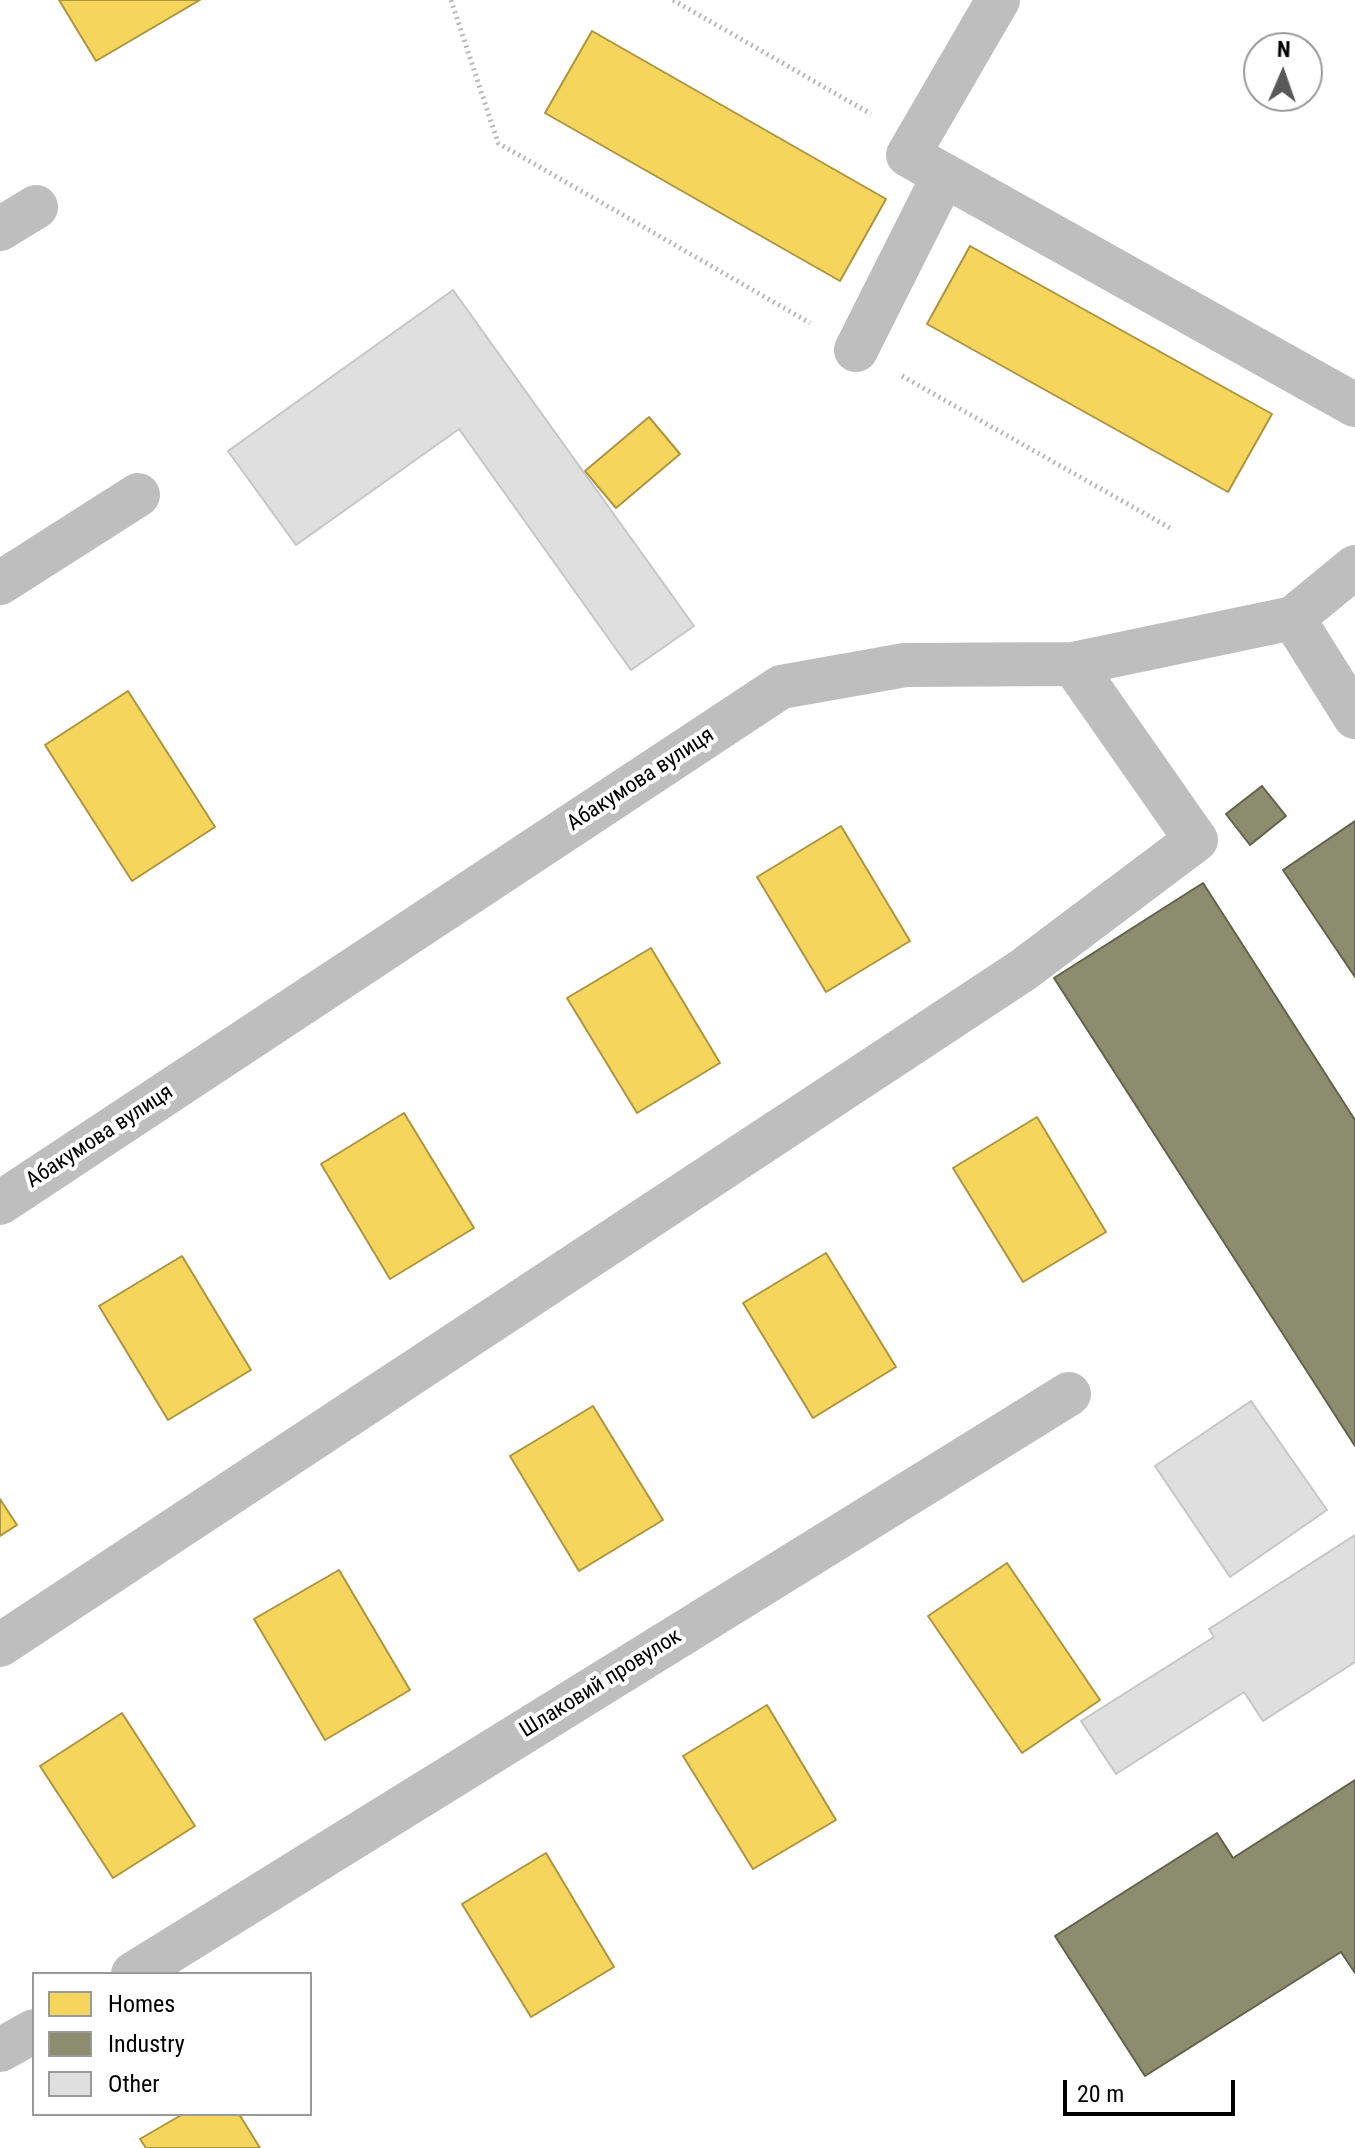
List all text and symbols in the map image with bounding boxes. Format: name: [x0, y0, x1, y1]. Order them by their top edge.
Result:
north arrow: [1243, 32, 1323, 112]
text: N: [1277, 37, 1291, 62]
street label: Абакумова вулиця: [563, 723, 719, 837]
street label: Абакумова вулиця: [22, 1080, 178, 1194]
street label: Шлаковий провулок: [515, 1624, 687, 1744]
legend: [32, 1972, 312, 2116]
text: Homes: [108, 1990, 175, 2018]
text: Industry: [108, 2030, 185, 2058]
scale bar: [1067, 2064, 1239, 2114]
text: Other: [108, 2070, 160, 2098]
text: 20 m: [1077, 2080, 1124, 2108]

